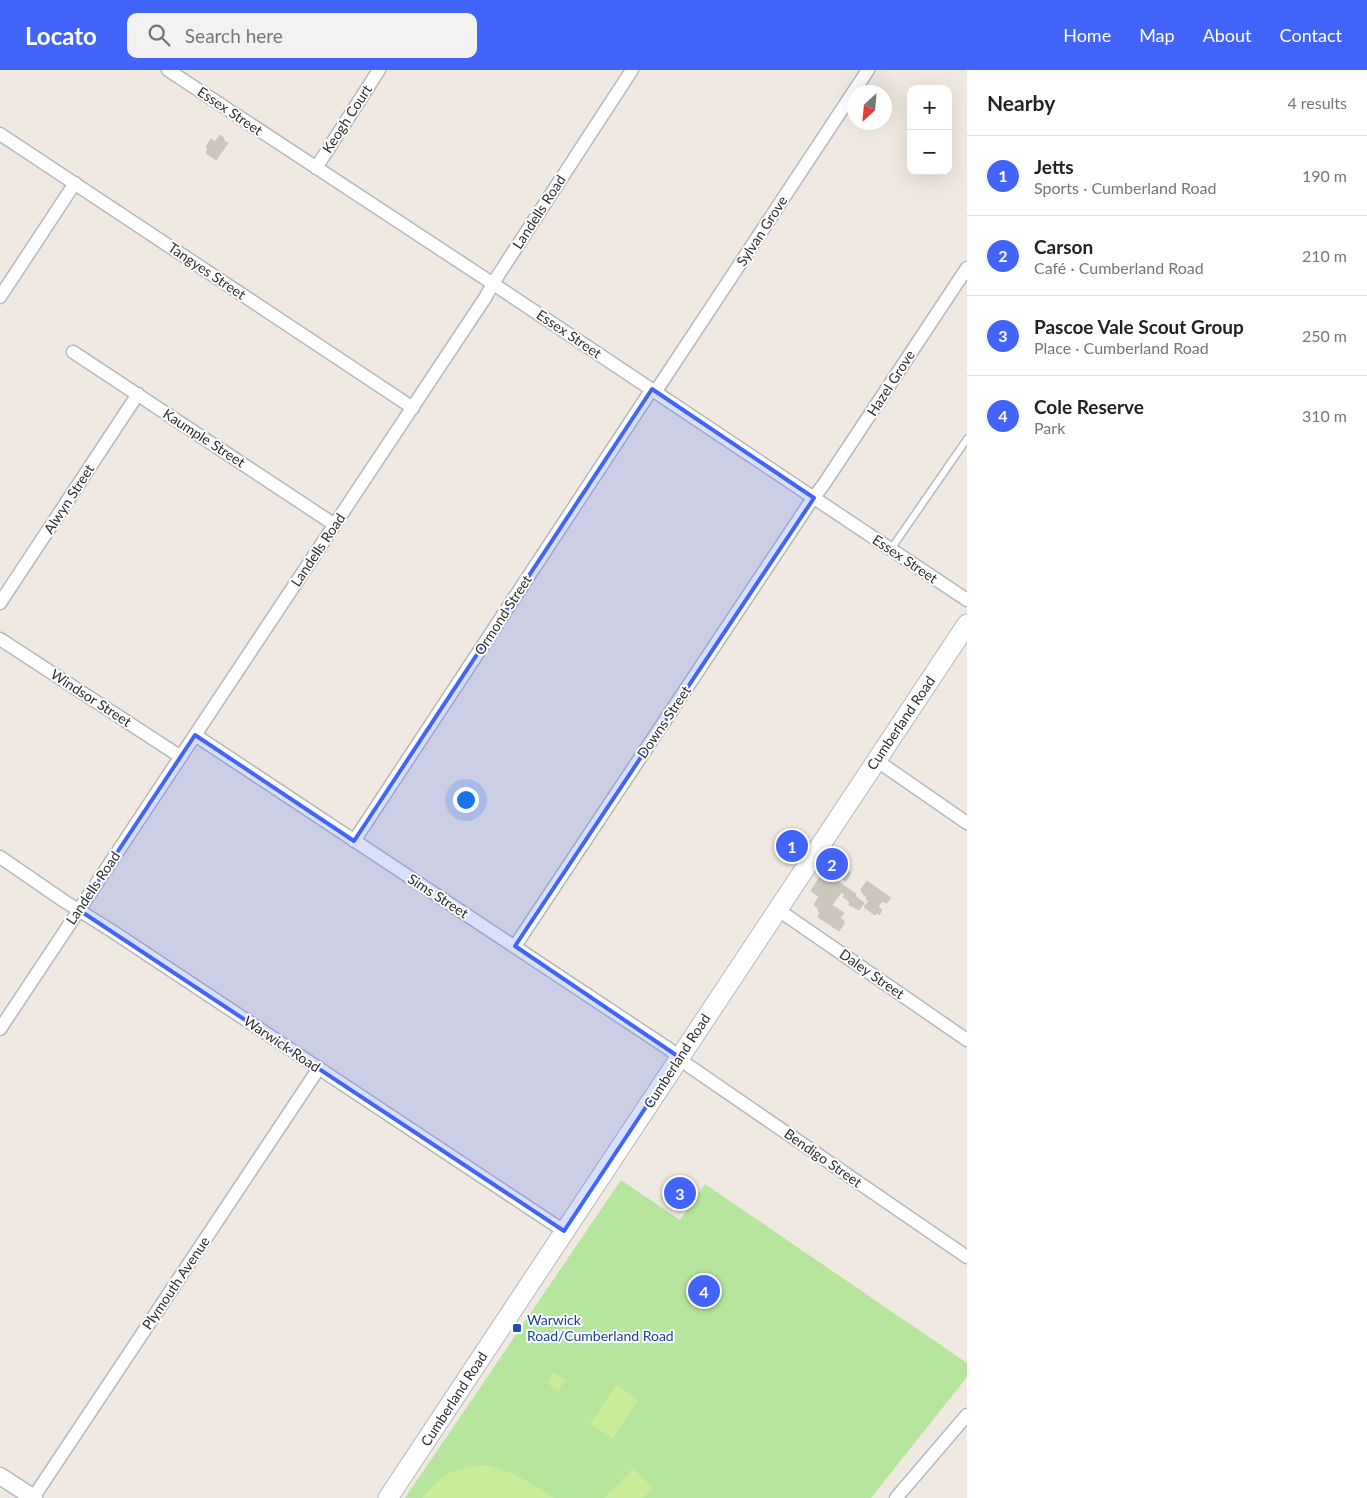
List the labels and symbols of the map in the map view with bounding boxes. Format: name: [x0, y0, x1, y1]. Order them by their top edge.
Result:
street label: Keogh Court: [318, 81, 375, 156]
street label: Essex Street: [195, 83, 266, 139]
north arrow: [847, 85, 892, 130]
street label: Landells Road: [508, 172, 569, 252]
street label: Sylvan Grove: [733, 192, 791, 269]
street label: Tangyes Street: [165, 238, 249, 303]
street label: Essex Street: [534, 306, 605, 362]
street label: Hazel Grove: [863, 347, 918, 419]
street label: Kaumple Street: [160, 405, 249, 470]
street label: Alwyn Street: [40, 461, 97, 537]
street label: Landells Road: [287, 510, 348, 590]
street label: Essex Street: [870, 531, 941, 587]
street label: Ormond Street: [470, 572, 535, 658]
street label: Windsor Street: [48, 665, 135, 730]
street label: Cumberland Road: [863, 673, 938, 773]
street label: Downs Street: [633, 682, 694, 761]
your location: [453, 787, 479, 813]
pin: 1: [776, 827, 808, 865]
pin: 2: [816, 845, 848, 883]
street label: Landells Road: [62, 848, 123, 928]
street label: Sims Street: [405, 870, 472, 921]
street label: Daley Street: [837, 945, 908, 1002]
street label: Cumberland Road: [640, 1010, 714, 1111]
street label: Warwick Road: [241, 1012, 324, 1075]
street label: Bendigo Street: [781, 1125, 865, 1191]
pin: 3: [664, 1174, 696, 1212]
street label: Plymouth Avenue: [138, 1233, 213, 1332]
pin: 4: [688, 1272, 720, 1310]
place label: Warwick Road/Cumberland Road: [527, 1311, 674, 1344]
marker: Warwick Road/Cumberland Road: [511, 1322, 523, 1334]
street label: Cumberland Road: [417, 1348, 491, 1449]

